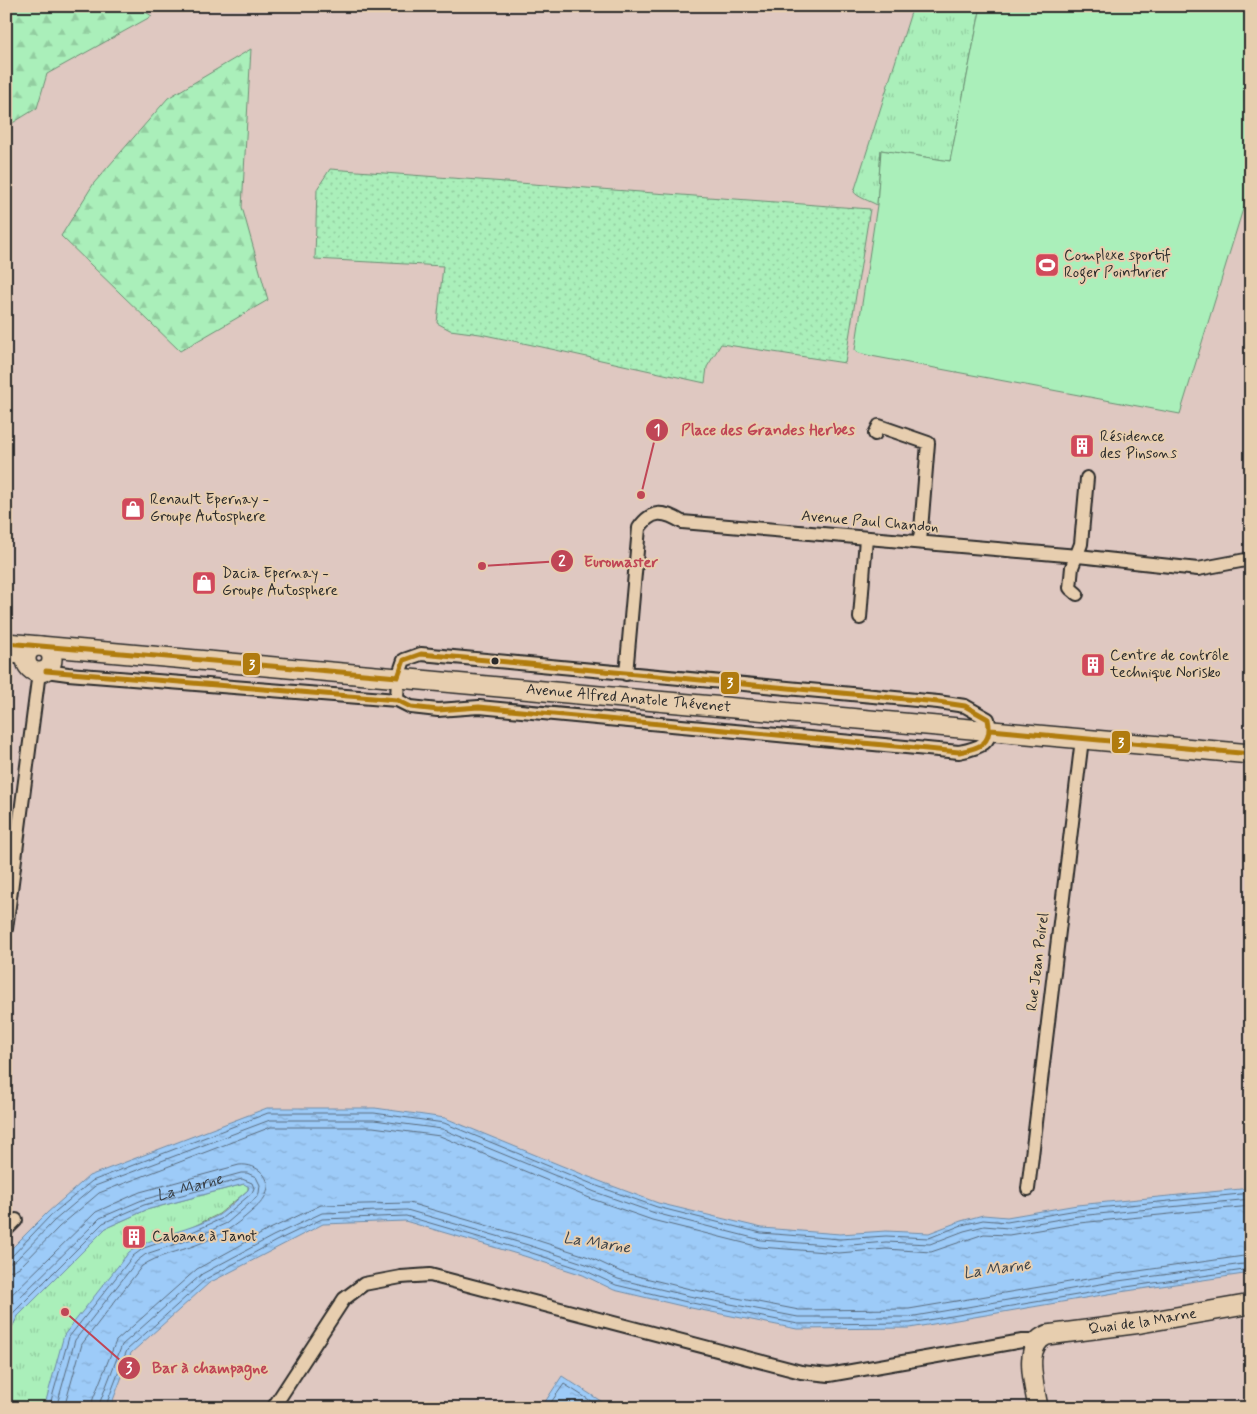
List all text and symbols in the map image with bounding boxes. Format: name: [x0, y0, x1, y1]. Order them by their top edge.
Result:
place label: Complexe sportif Roger Pointurier: [1064, 246, 1171, 284]
sports icon: Complexe sportif Roger Pointurier: [1034, 252, 1060, 278]
callout: Place des Grandes Herbes: [645, 414, 867, 445]
text: Place des Grandes Herbes: [681, 420, 856, 441]
text: 1: [654, 421, 660, 441]
place label: Résidence des Pinsons: [1100, 427, 1177, 464]
building icon: Résidence des Pinsons: [1069, 433, 1095, 459]
place label: Renault Epernay - Groupe Autosphere: [150, 490, 270, 527]
shop icon: Renault Epernay - Groupe Autosphere: [120, 496, 146, 522]
street label: Avenue Paul Chandon: [801, 506, 939, 538]
callout: Euromaster: [549, 545, 669, 576]
text: 2: [558, 552, 566, 572]
text: Euromaster: [584, 552, 658, 573]
place label: Dacia Epernay - Groupe Autosphere: [222, 564, 338, 601]
shop icon: Dacia Epernay - Groupe Autosphere: [191, 570, 217, 596]
place label: Centre de contrôle technique Norisko: [1109, 646, 1229, 683]
line badge: 3: [242, 652, 261, 676]
building icon: Centre de contrôle technique Norisko: [1080, 652, 1106, 678]
text: 3: [249, 656, 256, 674]
unlabelled marker: [490, 656, 500, 666]
line badge: 3: [720, 671, 740, 695]
text: 3: [727, 674, 734, 692]
street label: Avenue Alfred Anatole Thévenet: [525, 679, 732, 718]
line badge: 3: [1111, 730, 1131, 754]
text: 3: [1118, 734, 1125, 752]
street label: Rue Jean Poirel: [1022, 911, 1054, 1012]
water label: La Marne: [154, 1168, 226, 1206]
building icon: Cabane à Janot: [121, 1224, 147, 1250]
place label: Cabane à Janot: [152, 1227, 257, 1247]
water label: La Marne: [562, 1227, 633, 1259]
water label: La Marne: [962, 1254, 1032, 1284]
street label: Quai de la Marne: [1087, 1304, 1198, 1340]
callout: Bar à champagne: [117, 1352, 278, 1383]
text: Bar à champagne: [152, 1358, 268, 1381]
text: 3: [126, 1359, 133, 1379]

